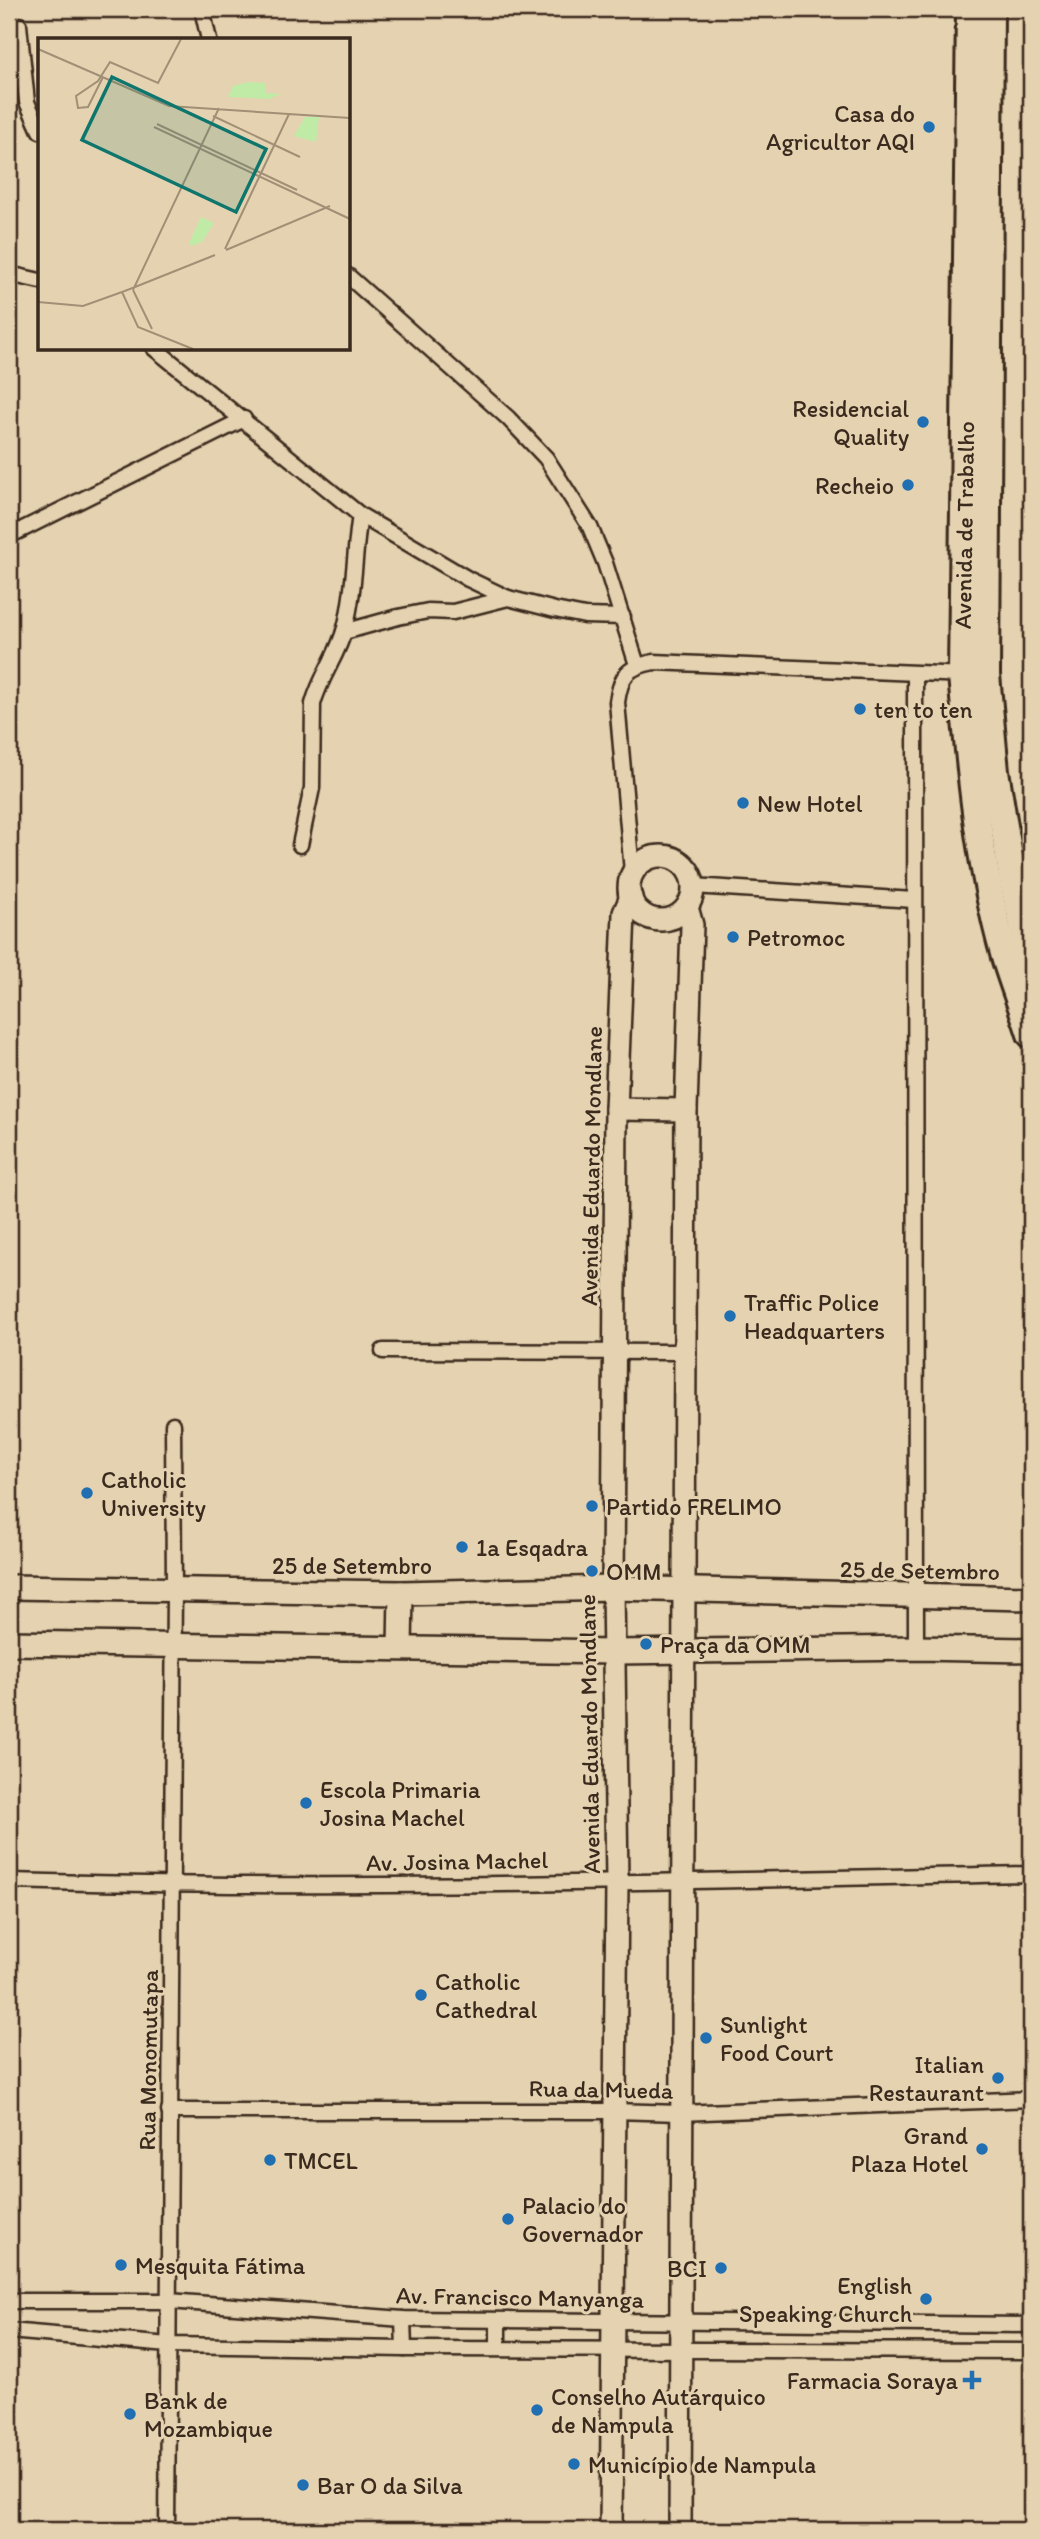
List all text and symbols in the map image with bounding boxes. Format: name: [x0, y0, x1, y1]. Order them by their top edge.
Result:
inset map: [38, 38, 350, 350]
place label: Casa do Agricultor AQI: [766, 99, 915, 156]
marker: Casa do Agricultor AQI: [921, 119, 937, 135]
place label: Residencial Quality: [792, 394, 910, 451]
marker: Residencial Quality: [915, 414, 931, 430]
street label: Avenida de Trabalho: [948, 421, 980, 629]
place label: Recheio: [815, 471, 894, 500]
marker: Recheio: [900, 477, 916, 493]
place label: ten to ten: [874, 695, 973, 724]
marker: ten to ten: [852, 701, 868, 717]
place label: New Hotel: [757, 789, 863, 818]
marker: New Hotel: [735, 795, 751, 811]
place label: Petromoc: [747, 923, 845, 952]
marker: Petromoc: [725, 929, 741, 945]
street label: Avenida Eduardo Mondlane: [574, 1026, 608, 1306]
place label: Traffic Police Headquarters: [744, 1288, 885, 1345]
marker: Traffic Police Headquarters: [722, 1308, 738, 1324]
place label: Catholic University: [101, 1465, 206, 1522]
marker: Catholic University: [79, 1485, 95, 1501]
place label: Partido FRELIMO: [606, 1492, 782, 1521]
marker: Partido FRELIMO: [584, 1498, 600, 1514]
place label: 1a Esqadra: [476, 1533, 589, 1562]
marker: 1a Esqadra: [454, 1539, 470, 1555]
street label: 25 de Setembro: [272, 1551, 432, 1580]
street label: 25 de Setembro: [840, 1554, 1000, 1586]
place label: OMM: [606, 1557, 662, 1586]
marker: OMM: [584, 1563, 600, 1579]
street label: Avenida Eduardo Mondlane: [572, 1594, 606, 1874]
place label: Praça da OMM: [660, 1630, 811, 1659]
marker: Praça da OMM: [638, 1636, 654, 1652]
place label: Escola Primaria Josina Machel: [320, 1775, 481, 1832]
marker: Escola Primaria Josina Machel: [298, 1795, 314, 1811]
street label: Av. Josina Machel: [366, 1845, 549, 1877]
place label: Catholic Cathedral: [435, 1967, 538, 2024]
street label: Rua Monomutapa: [132, 1969, 164, 2151]
marker: Catholic Cathedral: [413, 1987, 429, 2003]
place label: Sunlight Food Court: [720, 2010, 834, 2067]
marker: Sunlight Food Court: [698, 2030, 714, 2046]
place label: Italian Restaurant: [869, 2050, 984, 2107]
marker: Italian Restaurant: [990, 2070, 1006, 2086]
street label: Rua da Mueda: [528, 2073, 674, 2105]
place label: Grand Plaza Hotel: [851, 2121, 968, 2178]
marker: Grand Plaza Hotel: [974, 2141, 990, 2157]
place label: TMCEL: [284, 2146, 358, 2175]
marker: TMCEL: [262, 2152, 278, 2168]
place label: Palacio do Governador: [522, 2191, 643, 2248]
marker: Palacio do Governador: [500, 2211, 516, 2227]
place label: Mesquita Fátima: [135, 2251, 306, 2280]
place label: BCI: [667, 2254, 707, 2283]
marker: Mesquita Fátima: [113, 2257, 129, 2273]
marker: BCI: [713, 2260, 729, 2276]
place label: English Speaking Church: [739, 2271, 912, 2328]
street label: Av. Francisco Manyanga: [396, 2280, 645, 2314]
marker: English Speaking Church: [918, 2291, 934, 2307]
place label: Farmacia Soraya: [787, 2366, 958, 2395]
marker: Farmacia Soraya: [964, 2372, 980, 2388]
place label: Conselho Autárquico de Nampula: [551, 2382, 766, 2439]
place label: Bank de Mozambique: [144, 2386, 273, 2443]
marker: Conselho Autárquico de Nampula: [529, 2402, 545, 2418]
marker: Bank de Mozambique: [122, 2406, 138, 2422]
place label: Município de Nampula: [588, 2450, 816, 2479]
marker: Município de Nampula: [566, 2456, 582, 2472]
place label: Bar O da Silva: [317, 2471, 463, 2500]
marker: Bar O da Silva: [295, 2477, 311, 2493]

